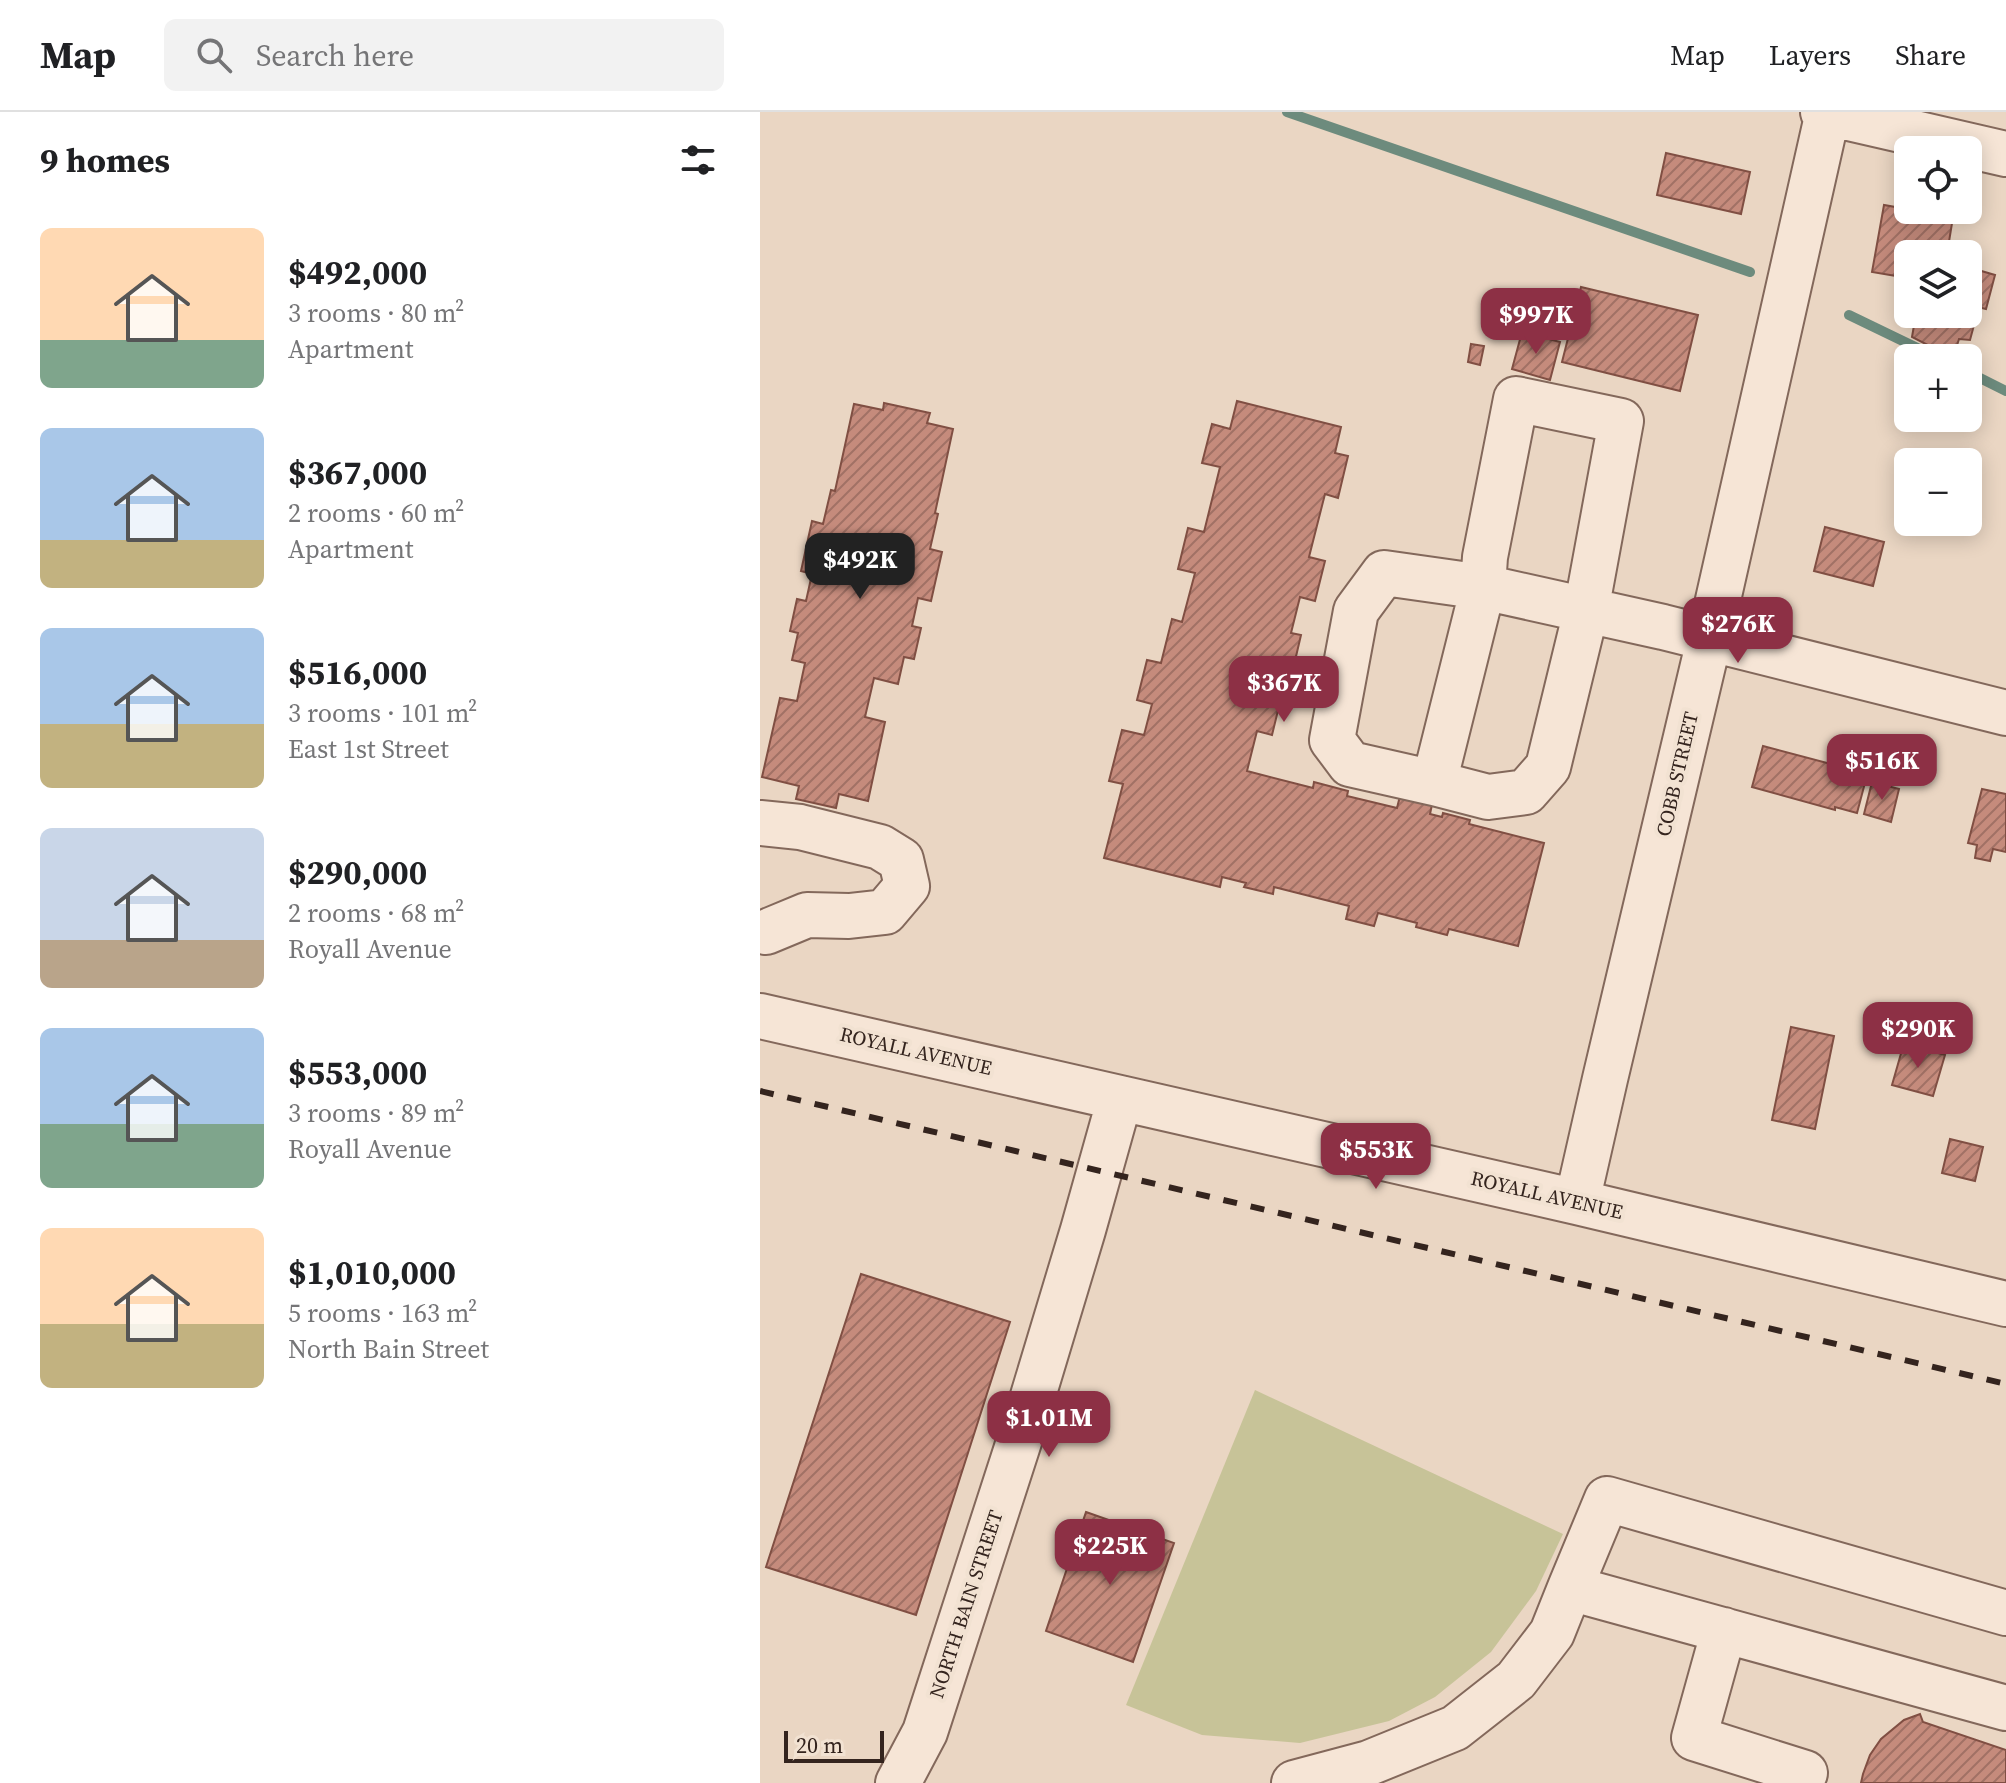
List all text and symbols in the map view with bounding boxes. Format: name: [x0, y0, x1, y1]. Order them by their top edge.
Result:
search box: [164, 19, 724, 91]
text: Map: [40, 29, 116, 81]
icon: search: [192, 33, 236, 77]
text: Search here: [256, 35, 414, 76]
text: Map: [1670, 36, 1725, 74]
text: Layers: [1769, 36, 1851, 74]
text: Share: [1895, 36, 1966, 74]
map controls: [1894, 136, 1982, 536]
button: locate: [1894, 136, 1982, 224]
text: 9 homes: [40, 137, 170, 183]
icon: filters: [676, 138, 720, 182]
button: layers: [1894, 240, 1982, 328]
text: $492,000: [288, 249, 427, 295]
icon: home: [104, 260, 200, 356]
pin: $997K: [1480, 288, 1592, 356]
text: 3 rooms · 80 m²: [288, 295, 464, 331]
text: $997K: [1499, 296, 1573, 332]
text: Apartment: [288, 331, 413, 367]
button: +: [1894, 344, 1982, 432]
button: −: [1894, 448, 1982, 536]
text: $367,000: [288, 449, 427, 495]
icon: home: [104, 460, 200, 556]
text: 2 rooms · 60 m²: [288, 495, 464, 531]
text: Apartment: [288, 531, 413, 567]
pin: $492K: [804, 533, 916, 601]
text: $492K: [823, 541, 897, 577]
pin: $276K: [1682, 597, 1794, 665]
text: $276K: [1701, 605, 1775, 641]
text: $516,000: [288, 649, 427, 695]
pin: $367K: [1228, 656, 1340, 724]
icon: home: [104, 660, 200, 756]
text: $367K: [1247, 664, 1321, 700]
text: 3 rooms · 101 m²: [288, 695, 477, 731]
street label: COBB STREET: [1649, 709, 1705, 839]
text: East 1st Street: [288, 731, 449, 767]
pin: $516K: [1826, 734, 1938, 802]
text: $516K: [1845, 742, 1919, 778]
text: $290,000: [288, 849, 427, 895]
icon: home: [104, 860, 200, 956]
text: 2 rooms · 68 m²: [288, 895, 464, 931]
text: Royall Avenue: [288, 931, 452, 967]
pin: $290K: [1862, 1002, 1974, 1070]
text: $290K: [1881, 1010, 1955, 1046]
street label: ROYALL AVENUE: [837, 1020, 995, 1082]
text: $553,000: [288, 1049, 427, 1095]
icon: home: [104, 1060, 200, 1156]
text: 3 rooms · 89 m²: [288, 1095, 464, 1131]
pin: $553K: [1320, 1123, 1432, 1191]
text: Royall Avenue: [288, 1131, 452, 1167]
text: $553K: [1339, 1131, 1413, 1167]
street label: ROYALL AVENUE: [1468, 1164, 1626, 1226]
text: $1,010,000: [288, 1249, 456, 1295]
icon: home: [104, 1260, 200, 1356]
text: 5 rooms · 163 m²: [288, 1295, 477, 1331]
text: North Bain Street: [288, 1331, 489, 1367]
pin: $1.01M: [984, 1391, 1114, 1459]
text: $1.01M: [1005, 1399, 1093, 1435]
street label: NORTH BAIN STREET: [922, 1506, 1010, 1702]
pin: $225K: [1054, 1519, 1166, 1587]
text: $225K: [1073, 1527, 1147, 1563]
scale bar: [784, 1727, 884, 1763]
text: 20 m: [796, 1730, 843, 1760]

